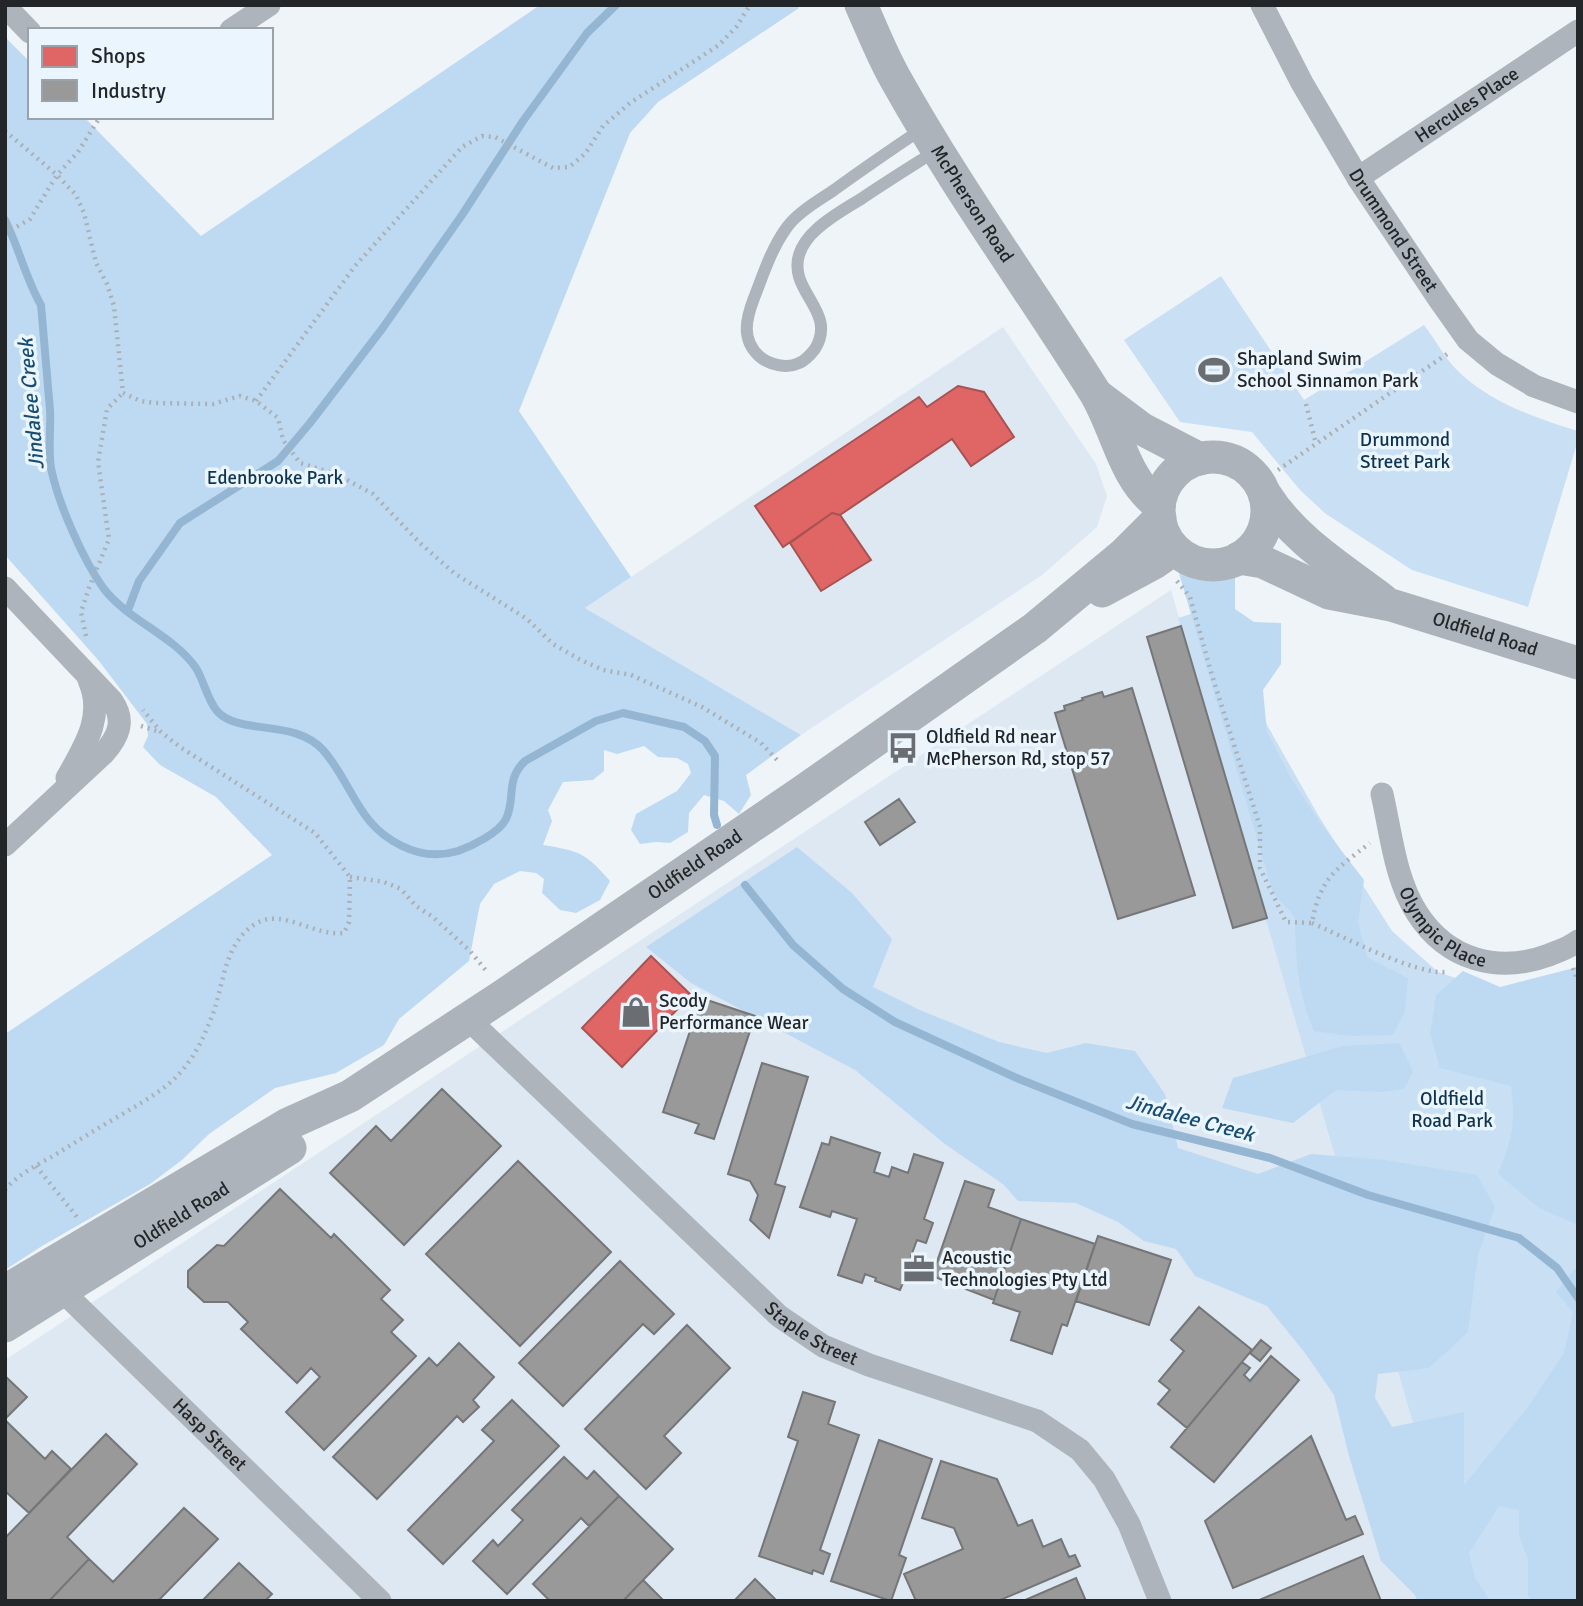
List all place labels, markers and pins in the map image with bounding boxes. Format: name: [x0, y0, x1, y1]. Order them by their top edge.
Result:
place label: Shapland Swim School Sinnamon Park: [1237, 347, 1419, 393]
sports icon: Shapland Swim School Sinnamon Park: [1197, 353, 1231, 387]
place label: Oldfield Rd near McPherson Rd, stop 57: [926, 725, 1111, 771]
bus stop icon: Oldfield Rd near McPherson Rd, stop 57: [886, 731, 920, 765]
place label: Scody Performance Wear: [659, 989, 809, 1035]
shop icon: Scody Performance Wear: [619, 995, 653, 1029]
place label: Acoustic Technologies Pty Ltd: [942, 1246, 1108, 1292]
office icon: Acoustic Technologies Pty Ltd: [902, 1252, 936, 1286]

